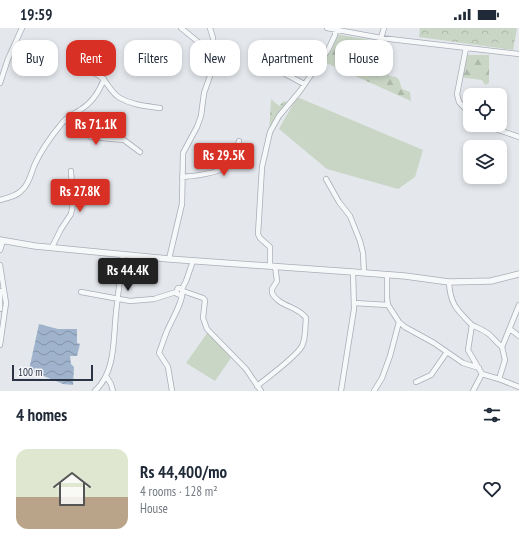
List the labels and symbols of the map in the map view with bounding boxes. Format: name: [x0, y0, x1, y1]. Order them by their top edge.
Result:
pin: Rs 71.1K: [55, 112, 137, 146]
pin: Rs 29.5K: [183, 143, 265, 177]
pin: Rs 27.8K: [39, 179, 121, 213]
pin: Rs 44.4K: [87, 258, 169, 292]
scale bar: [12, 363, 93, 382]

